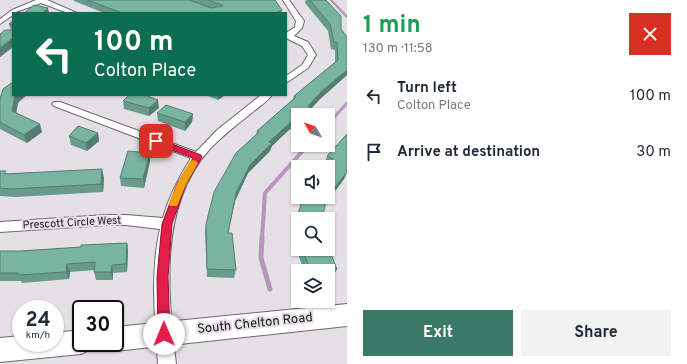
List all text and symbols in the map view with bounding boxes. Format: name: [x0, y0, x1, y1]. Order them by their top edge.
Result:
text: 1 min: [363, 11, 421, 41]
button: close: [629, 13, 671, 55]
text: 100 m: [94, 25, 174, 61]
icon: left: [28, 28, 80, 80]
text: 130 m · 11:58: [363, 41, 433, 57]
text: Colton Place: [94, 60, 196, 83]
text: Turn left: [397, 79, 457, 98]
icon: left: [363, 85, 385, 107]
text: 100 m: [630, 87, 671, 106]
text: Colton Place: [397, 98, 471, 114]
north arrow: [291, 108, 335, 152]
map controls: [291, 108, 335, 308]
pin: [139, 124, 173, 158]
icon: arrive: [145, 130, 167, 152]
icon: arrive: [363, 141, 385, 163]
text: Arrive at destination: [397, 143, 540, 162]
text: 30 m: [636, 143, 671, 162]
button: sound: [291, 160, 335, 204]
button: search: [291, 212, 335, 256]
street label: Prescott Circle West: [22, 213, 122, 233]
button: layers: [291, 264, 335, 308]
speed limit sign: 30: [72, 300, 124, 352]
text: 24: [25, 308, 51, 334]
street label: South Chelton Road: [197, 310, 313, 338]
button: Exit: [363, 310, 513, 356]
button: Share: [521, 310, 671, 356]
position arrow: [143, 313, 185, 355]
text: km/h: [26, 329, 50, 342]

